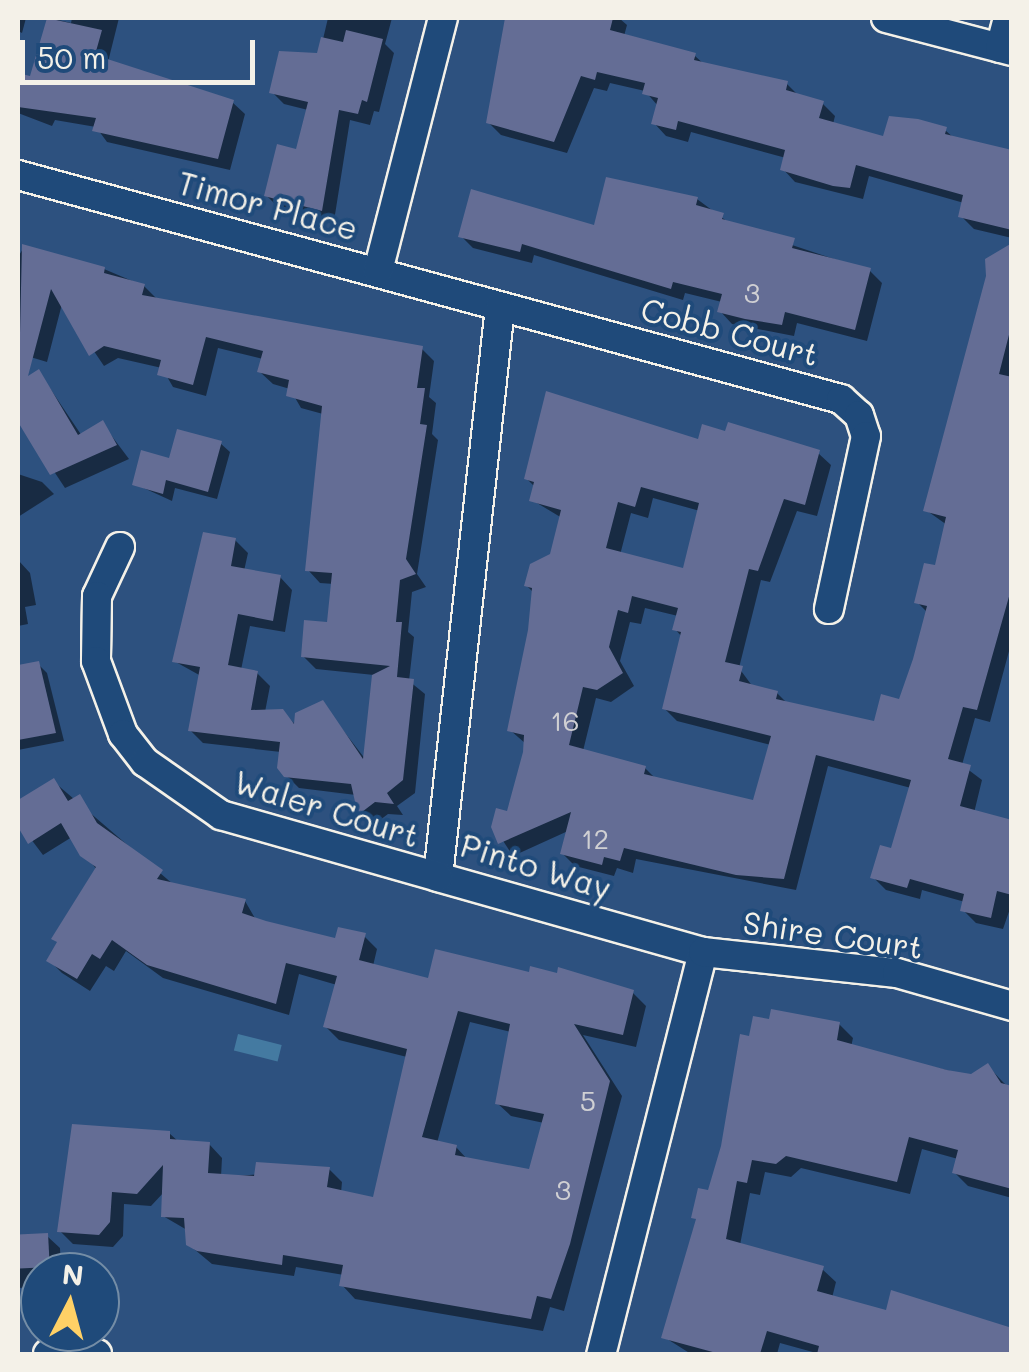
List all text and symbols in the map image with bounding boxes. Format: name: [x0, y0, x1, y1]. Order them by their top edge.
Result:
scale bar: [25, 20, 260, 82]
text: 50 m: [37, 37, 107, 77]
street label: Timor Place: [174, 163, 362, 247]
house number: 3: [744, 275, 760, 309]
street label: Cobb Court: [637, 289, 823, 373]
house number: 16: [550, 703, 580, 737]
street label: Waler Court: [230, 762, 424, 854]
house number: 12: [581, 821, 609, 855]
street label: Pinto Way: [456, 825, 616, 907]
street label: Shire Court: [740, 902, 926, 966]
house number: 5: [580, 1083, 596, 1117]
house number: 3: [555, 1172, 571, 1206]
north arrow: [20, 1252, 120, 1352]
text: N: [60, 1255, 85, 1293]

